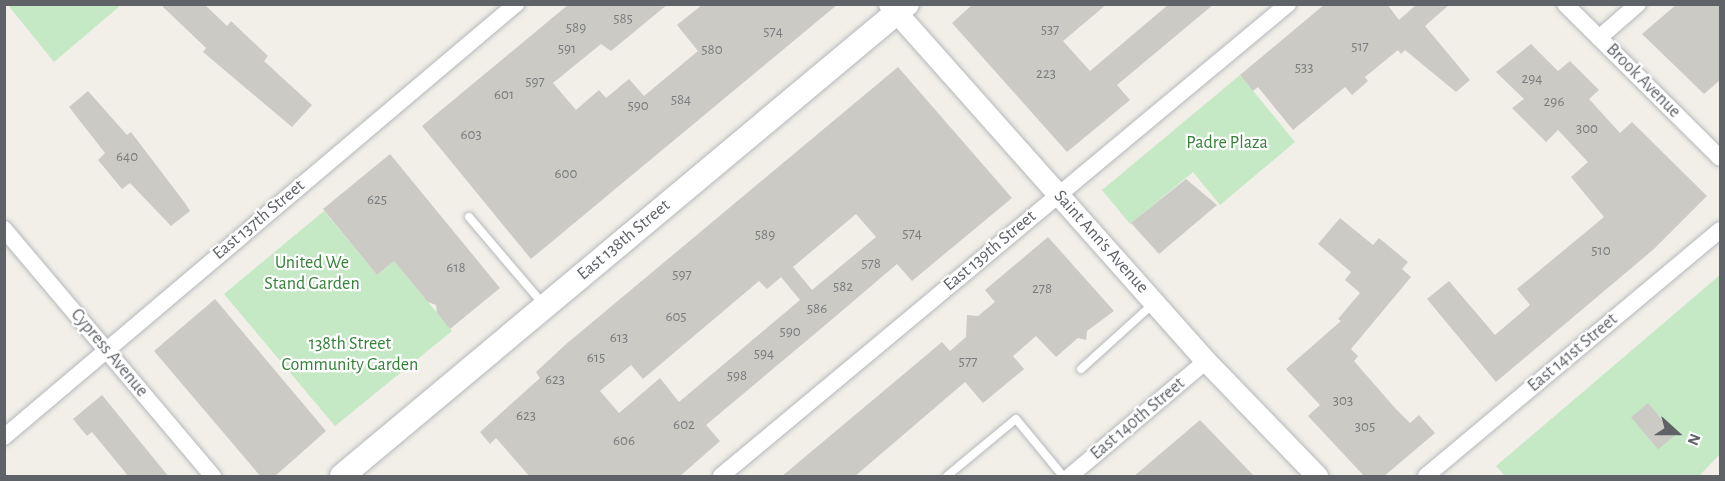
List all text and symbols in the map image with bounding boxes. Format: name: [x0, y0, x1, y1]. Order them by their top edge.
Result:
house number: 585: [613, 10, 633, 28]
house number: 589: [566, 19, 586, 37]
house number: 537: [1041, 21, 1059, 39]
house number: 574: [763, 23, 783, 41]
house number: 517: [1351, 38, 1369, 56]
street label: Brook Avenue: [1601, 39, 1685, 123]
house number: 591: [558, 40, 576, 58]
house number: 580: [701, 41, 723, 59]
house number: 533: [1295, 59, 1313, 77]
house number: 223: [1036, 65, 1056, 83]
house number: 294: [1521, 70, 1543, 88]
house number: 597: [525, 73, 545, 91]
house number: 601: [494, 86, 514, 104]
house number: 584: [671, 91, 691, 109]
house number: 296: [1544, 93, 1564, 111]
house number: 590: [627, 97, 649, 115]
house number: 300: [1576, 120, 1598, 138]
house number: 603: [460, 126, 482, 144]
park label: Padre Plaza: [1186, 132, 1268, 154]
house number: 640: [116, 148, 138, 166]
house number: 600: [555, 165, 577, 183]
street label: East 137th Street: [209, 175, 309, 265]
street label: Saint Ann's Avenue: [1049, 186, 1153, 298]
house number: 625: [367, 191, 387, 209]
street label: East 138th Street: [573, 195, 675, 285]
street label: East 139th Street: [939, 206, 1041, 296]
house number: 574: [902, 225, 922, 243]
house number: 589: [755, 226, 775, 244]
house number: 510: [1591, 242, 1611, 260]
park label: United We Stand Garden: [264, 253, 360, 296]
house number: 578: [861, 255, 881, 273]
house number: 618: [446, 259, 466, 277]
house number: 597: [672, 266, 692, 284]
house number: 582: [833, 278, 853, 296]
house number: 278: [1032, 280, 1052, 298]
house number: 586: [807, 300, 827, 318]
street label: Cypress Avenue: [66, 304, 152, 402]
house number: 605: [665, 308, 687, 326]
street label: East 141st Street: [1524, 309, 1622, 397]
house number: 590: [779, 323, 801, 341]
house number: 613: [610, 329, 628, 347]
park label: 138th Street Community Garden: [282, 334, 418, 376]
house number: 594: [754, 345, 774, 363]
house number: 615: [587, 349, 605, 367]
house number: 577: [959, 353, 977, 371]
house number: 598: [727, 367, 747, 385]
house number: 623: [545, 371, 565, 389]
street label: East 140th Street: [1086, 373, 1190, 465]
house number: 303: [1333, 392, 1353, 410]
north arrow: [1647, 403, 1707, 463]
house number: 623: [516, 407, 536, 425]
house number: 602: [673, 416, 695, 434]
house number: 305: [1355, 418, 1375, 436]
text: N: [1684, 431, 1703, 448]
house number: 606: [613, 432, 635, 450]

